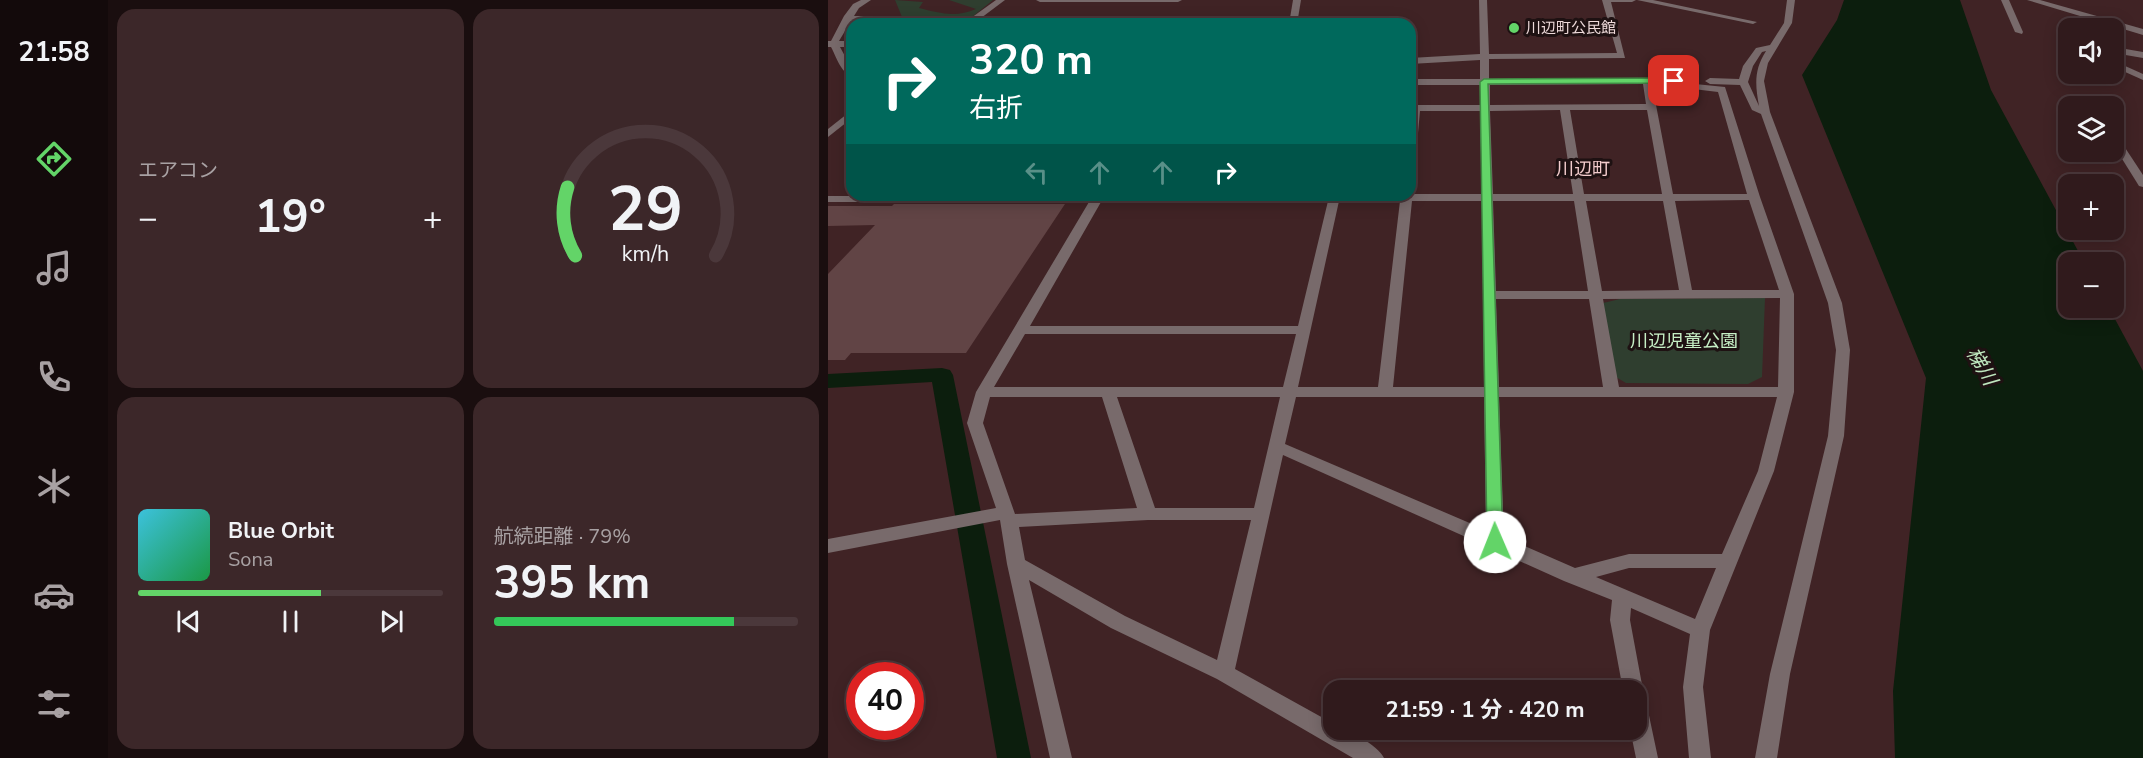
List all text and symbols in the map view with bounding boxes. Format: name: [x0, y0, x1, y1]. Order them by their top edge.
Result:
place label: 川辺町公民館: [1526, 18, 1616, 38]
map controls: [2058, 18, 2124, 318]
button: sound: [2058, 18, 2124, 84]
marker: 川辺町公民館: [1507, 21, 1521, 35]
text: 320 m: [969, 32, 1093, 89]
text: 21:58: [18, 34, 90, 71]
icon: right: [870, 42, 948, 120]
pin: [1648, 55, 1699, 106]
icon: arrive: [1657, 64, 1690, 97]
text: 右折: [969, 90, 1023, 127]
button: layers: [2058, 96, 2124, 162]
icon: directions: [33, 138, 75, 180]
icon: left: [1020, 156, 1053, 189]
icon: ahead: [1083, 156, 1116, 189]
icon: ahead: [1146, 156, 1179, 189]
icon: right: [1209, 156, 1242, 189]
text: エアコン: [138, 157, 218, 184]
district label: 川辺町: [1556, 157, 1610, 181]
text: 29: [608, 167, 683, 252]
button: +: [2058, 174, 2124, 240]
text: 19°: [255, 187, 326, 248]
text: −: [138, 196, 158, 241]
text: +: [423, 196, 443, 241]
text: km/h: [622, 239, 669, 269]
icon: music: [33, 247, 75, 289]
button: −: [2058, 252, 2124, 318]
park label: 川辺児童公園: [1630, 329, 1738, 353]
water label: 梯川: [1960, 342, 2004, 392]
icon: phone: [33, 356, 75, 398]
icon: climate: [33, 465, 75, 507]
position arrow: [1463, 510, 1527, 574]
text: Blue Orbit: [228, 516, 334, 546]
text: 航続距離 · 79%: [494, 523, 631, 550]
text: Sona: [228, 546, 273, 573]
text: 395 km: [494, 553, 650, 614]
icon: car: [33, 574, 75, 616]
icon: previous: [172, 605, 205, 638]
icon: pause: [274, 605, 307, 638]
icon: next: [375, 605, 408, 638]
speed limit sign: 40: [846, 662, 924, 740]
icon: filters: [33, 683, 75, 725]
text: 21:59 · 1 分 · 420 m: [1386, 695, 1584, 725]

